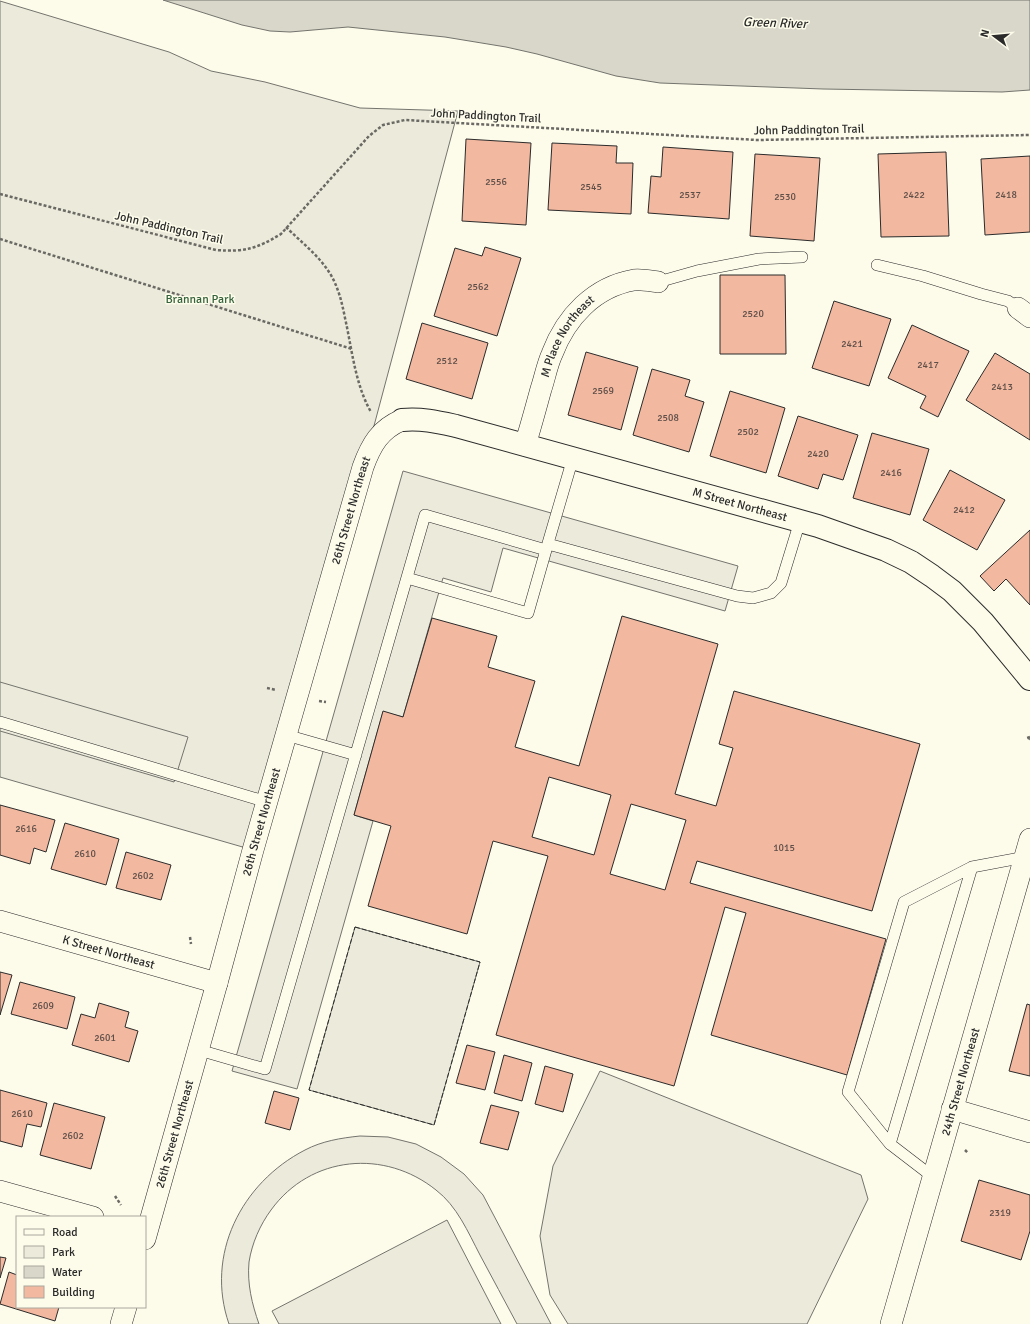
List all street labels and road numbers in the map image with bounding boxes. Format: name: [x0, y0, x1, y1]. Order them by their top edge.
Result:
street label: John Paddington Trail: [430, 106, 542, 126]
street label: John Paddington Trail: [753, 122, 865, 138]
street label: John Paddington Trail: [113, 208, 225, 248]
street label: M Place Northeast: [537, 292, 597, 379]
street label: 26th Street Northeast: [328, 454, 374, 566]
street label: M Street Northeast: [691, 484, 789, 525]
street label: 26th Street Northeast: [239, 766, 284, 878]
street label: K Street Northeast: [61, 932, 156, 972]
street label: 24th Street Northeast: [938, 1026, 983, 1138]
street label: 26th Street Northeast: [152, 1078, 197, 1190]

